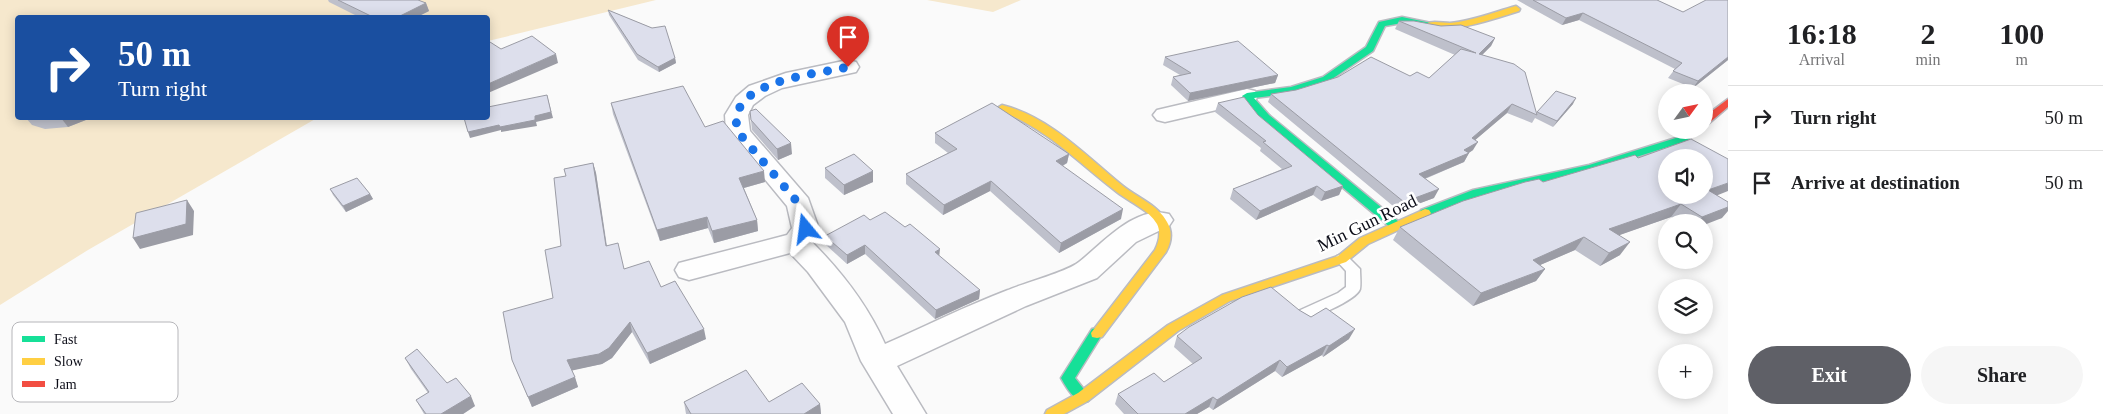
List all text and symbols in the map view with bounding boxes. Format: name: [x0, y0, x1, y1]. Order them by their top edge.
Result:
pin: [827, 16, 869, 67]
text: 16:18: [1787, 17, 1857, 50]
text: 2: [1920, 17, 1935, 50]
text: 100: [1999, 17, 2044, 50]
icon: arrive: [834, 23, 862, 51]
icon: right: [35, 35, 100, 100]
text: 50 m: [118, 35, 191, 74]
text: Arrival: [1799, 51, 1845, 68]
text: min: [1916, 51, 1940, 68]
text: m: [2015, 51, 2028, 68]
text: Turn right: [118, 76, 207, 101]
north arrow: [1658, 84, 1712, 139]
map controls: [1658, 84, 1713, 399]
icon: right: [1748, 104, 1776, 132]
text: Turn right: [1791, 107, 1876, 128]
text: 50 m: [2044, 107, 2083, 128]
button: sound: [1658, 149, 1713, 204]
icon: arrive: [1748, 169, 1776, 197]
text: Arrive at destination: [1791, 172, 1960, 193]
text: 50 m: [2044, 172, 2083, 193]
street label: Min Gun Road: [1314, 190, 1420, 256]
position arrow: [779, 202, 831, 254]
button: search: [1658, 214, 1713, 269]
button: layers: [1658, 279, 1713, 334]
legend: [12, 322, 178, 402]
text: Fast: [54, 332, 77, 347]
button: +: [1658, 344, 1713, 399]
button: Exit: [1748, 346, 1911, 404]
button: Share: [1921, 346, 2083, 404]
text: Slow: [54, 354, 84, 369]
text: Jam: [54, 377, 77, 392]

